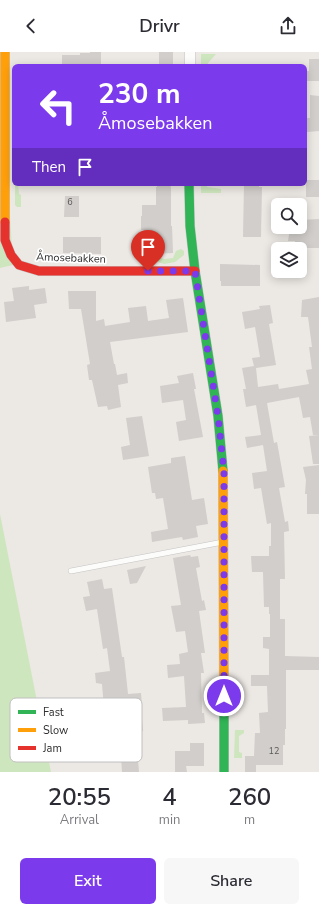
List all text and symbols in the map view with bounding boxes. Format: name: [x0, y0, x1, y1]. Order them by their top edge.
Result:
text: Drivr: [139, 14, 180, 38]
icon: back: [20, 15, 42, 37]
icon: share: [277, 15, 299, 37]
text: 230 m: [98, 75, 181, 113]
icon: left: [32, 80, 84, 132]
text: Åmosebakken: [98, 111, 212, 135]
icon: arrive: [74, 156, 96, 178]
text: Then: [32, 157, 66, 177]
house number: 6: [67, 196, 73, 208]
map controls: [271, 198, 307, 278]
button: search: [271, 198, 307, 234]
pin: [131, 230, 165, 271]
icon: arrive: [137, 236, 159, 258]
button: layers: [271, 242, 307, 278]
street label: Åmosebakken: [36, 248, 106, 267]
position arrow: [203, 675, 245, 717]
legend: [10, 698, 142, 762]
text: Fast: [43, 705, 64, 720]
text: Slow: [43, 723, 68, 738]
text: Jam: [42, 741, 62, 756]
house number: 12: [269, 745, 279, 757]
text: 20:55: [48, 781, 111, 813]
text: 4: [162, 781, 177, 813]
text: 260: [228, 781, 271, 813]
text: Arrival: [60, 811, 99, 829]
text: min: [159, 811, 180, 829]
text: m: [244, 811, 255, 829]
button: Exit: [20, 858, 156, 904]
button: Share: [164, 858, 299, 904]

